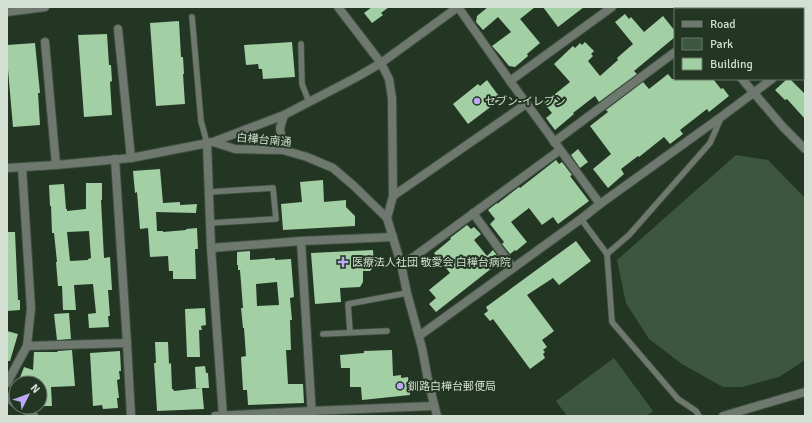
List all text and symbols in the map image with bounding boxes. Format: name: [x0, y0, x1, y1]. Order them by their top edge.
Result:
legend: [674, 8, 804, 80]
text: Road: [710, 17, 736, 32]
text: Park: [710, 37, 733, 52]
text: Building: [710, 57, 753, 72]
place label: セブン-イレブン: [485, 95, 566, 108]
marker: セブン-イレブン: [472, 96, 482, 106]
street label: 白樺台南通: [236, 131, 292, 149]
marker: 医療法人社団 敬愛会 白樺台病院: [337, 256, 349, 268]
place label: 医療法人社団 敬愛会 白樺台病院: [352, 256, 511, 269]
north arrow: [8, 375, 48, 415]
place label: 釧路白樺台郵便局: [408, 380, 496, 393]
text: N: [28, 381, 42, 396]
marker: 釧路白樺台郵便局: [395, 381, 405, 391]

